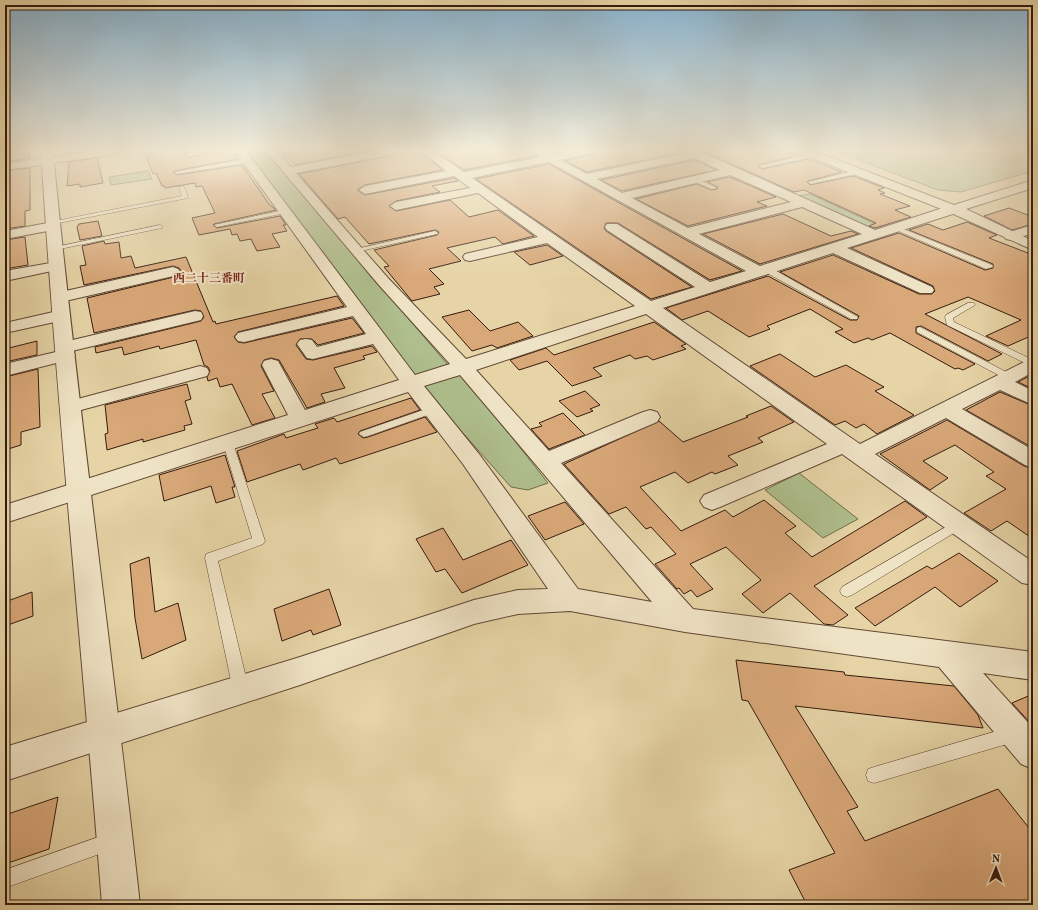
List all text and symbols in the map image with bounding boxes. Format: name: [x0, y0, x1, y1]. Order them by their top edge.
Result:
district label: 西二十三番町: [173, 271, 245, 287]
north arrow: [976, 848, 1016, 888]
text: N: [992, 852, 1000, 867]

